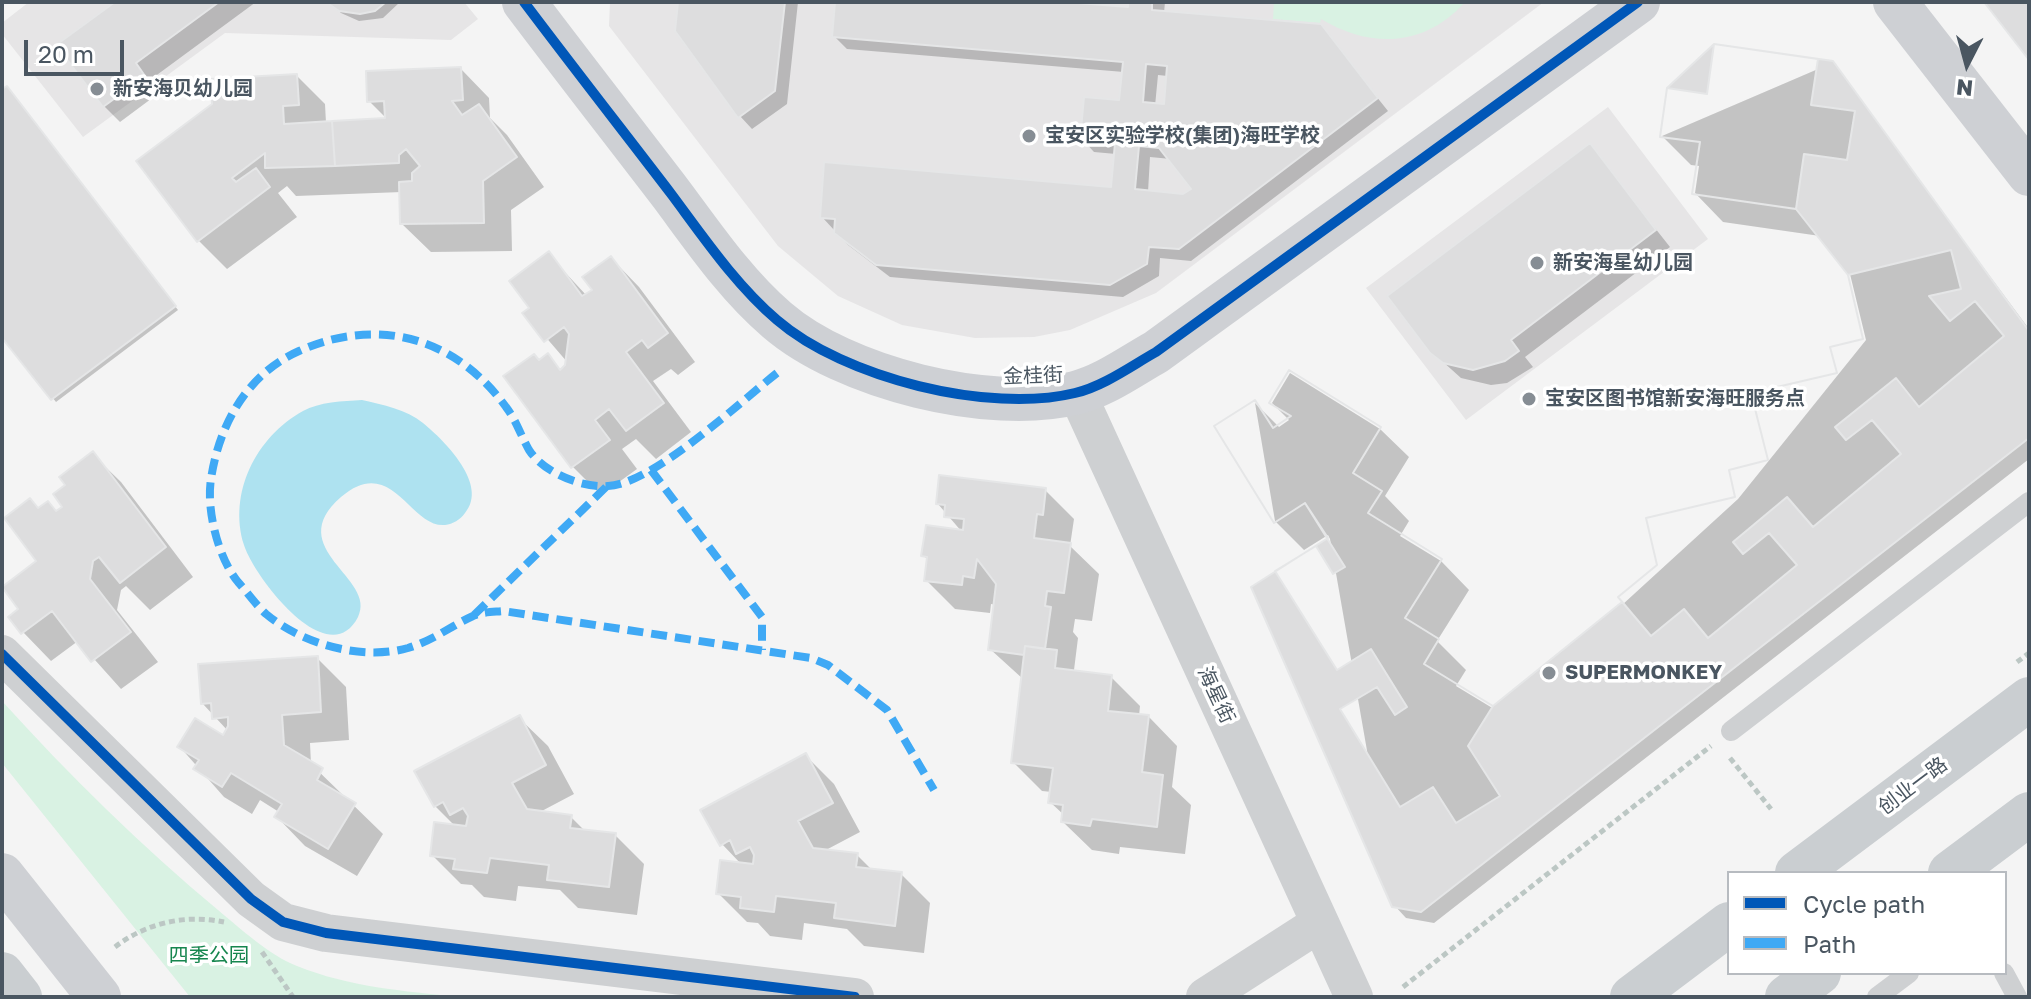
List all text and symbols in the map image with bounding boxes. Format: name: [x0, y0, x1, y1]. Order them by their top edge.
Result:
scale bar: [28, 24, 128, 74]
north arrow: [1927, 24, 2007, 104]
text: 20 m: [38, 39, 94, 68]
text: N: [1955, 74, 1974, 103]
place label: 新安海贝幼儿园: [113, 77, 253, 101]
marker: 新安海贝幼儿园: [88, 80, 106, 98]
place label: 宝安区实验学校(集团)海旺学校: [1045, 124, 1320, 148]
marker: 宝安区实验学校(集团)海旺学校: [1020, 127, 1038, 145]
place label: 新安海星幼儿园: [1553, 251, 1693, 275]
marker: 新安海星幼儿园: [1528, 254, 1546, 272]
street label: 金桂街: [1003, 363, 1063, 389]
place label: 宝安区图书馆新安海旺服务点: [1545, 387, 1805, 411]
marker: 宝安区图书馆新安海旺服务点: [1520, 390, 1538, 408]
place label: SUPERMONKEY: [1565, 661, 1722, 685]
street label: 海星街: [1192, 663, 1240, 727]
marker: SUPERMONKEY: [1540, 664, 1558, 682]
street label: 创业一路: [1874, 752, 1952, 820]
legend: [1727, 871, 2007, 975]
text: Cycle path: [1803, 889, 1925, 918]
text: Path: [1803, 929, 1856, 958]
park label: 四季公园: [169, 944, 249, 968]

